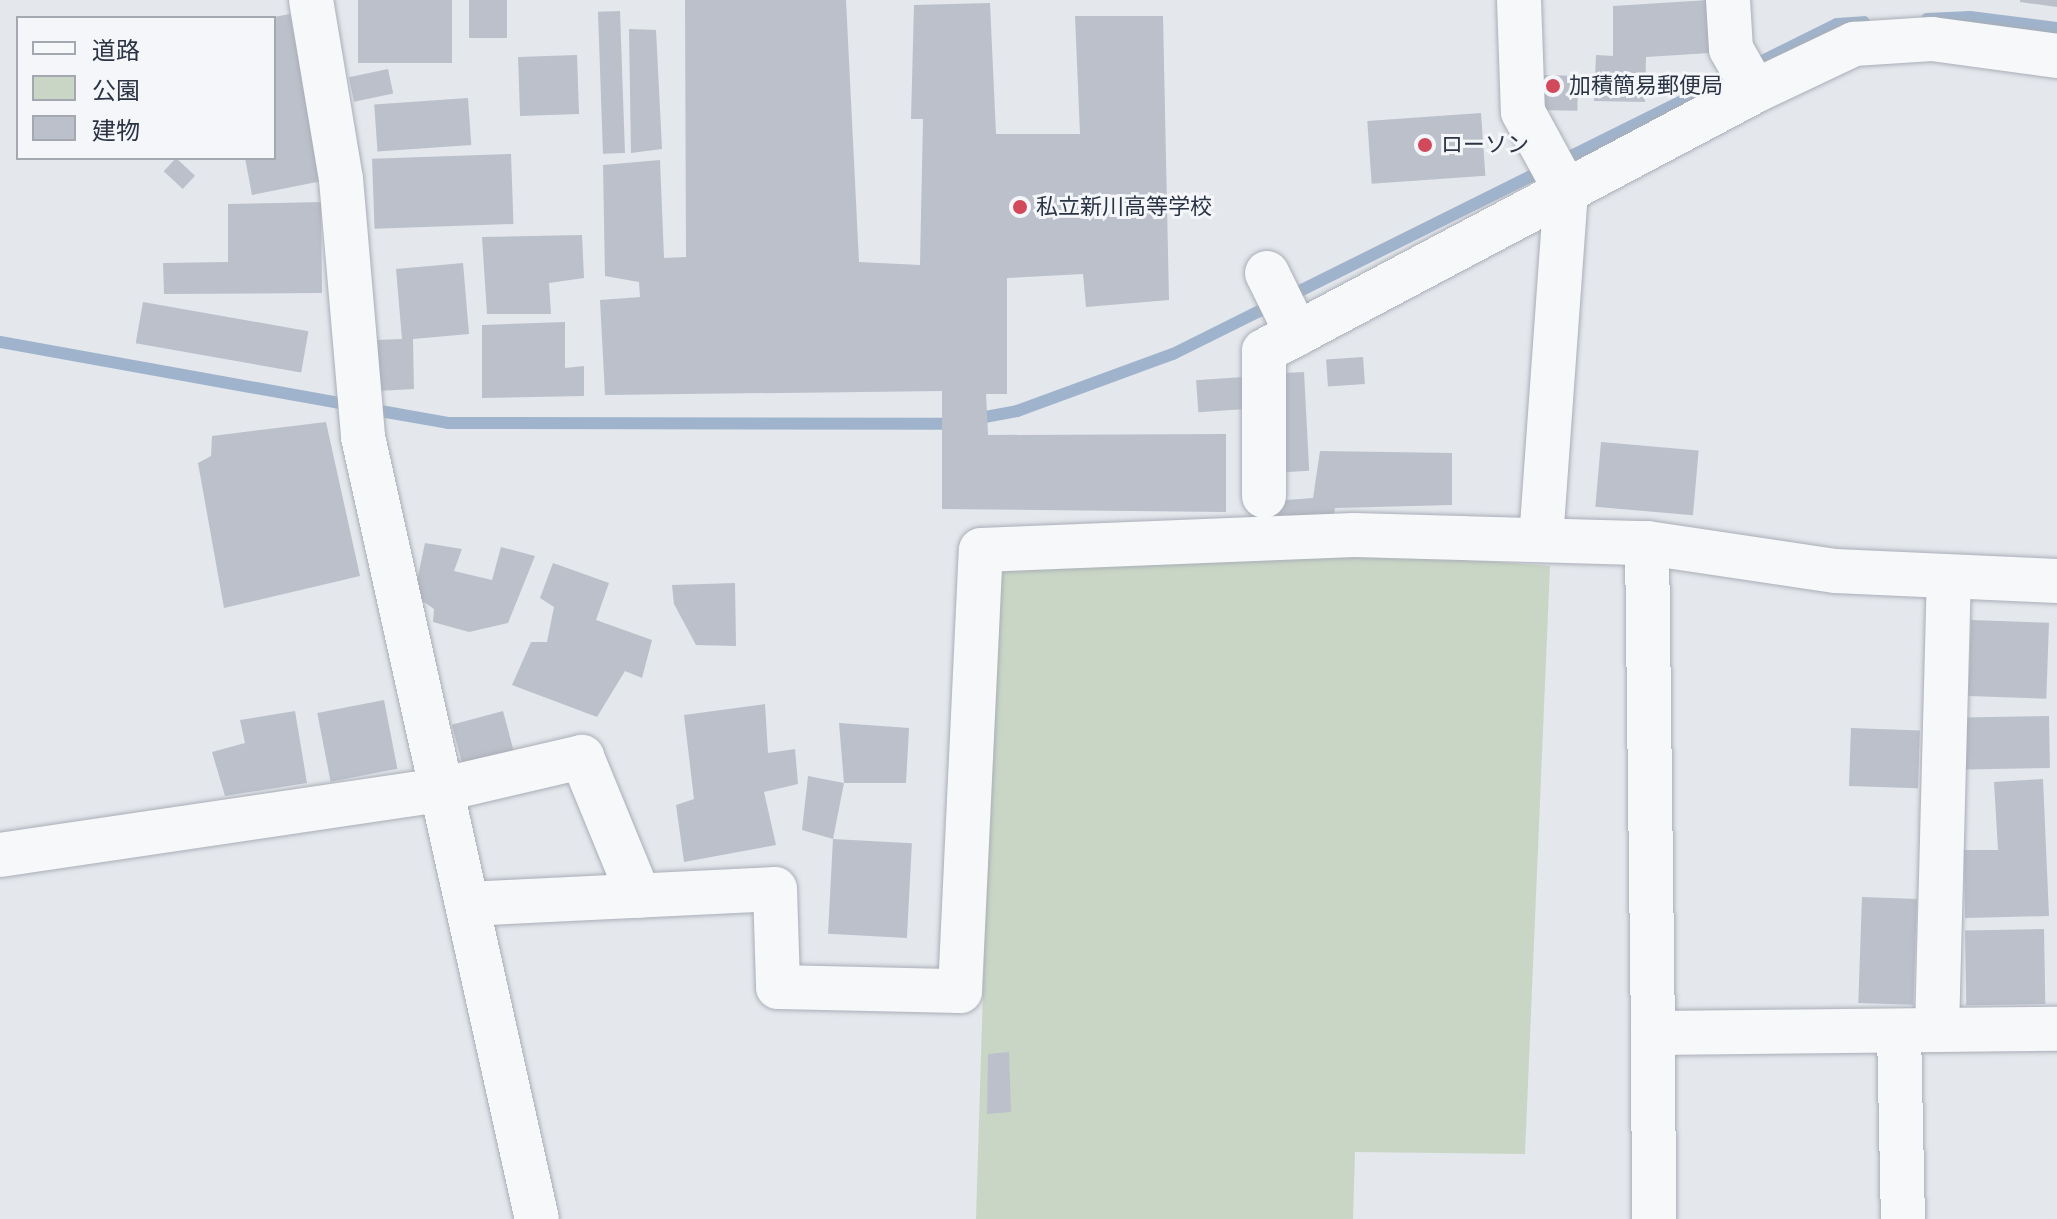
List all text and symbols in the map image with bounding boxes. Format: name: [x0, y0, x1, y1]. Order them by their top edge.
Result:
legend: [16, 16, 276, 160]
text: 道路: [92, 37, 140, 65]
place label: 加積簡易郵便局: [1569, 73, 1723, 99]
text: 公園: [92, 77, 140, 105]
marker: 加積簡易郵便局: [1544, 77, 1562, 95]
text: 建物: [92, 117, 140, 145]
place label: ローソン: [1441, 132, 1529, 158]
marker: ローソン: [1416, 136, 1434, 154]
place label: 私立新川高等学校: [1036, 194, 1212, 220]
marker: 私立新川高等学校: [1011, 198, 1029, 216]

